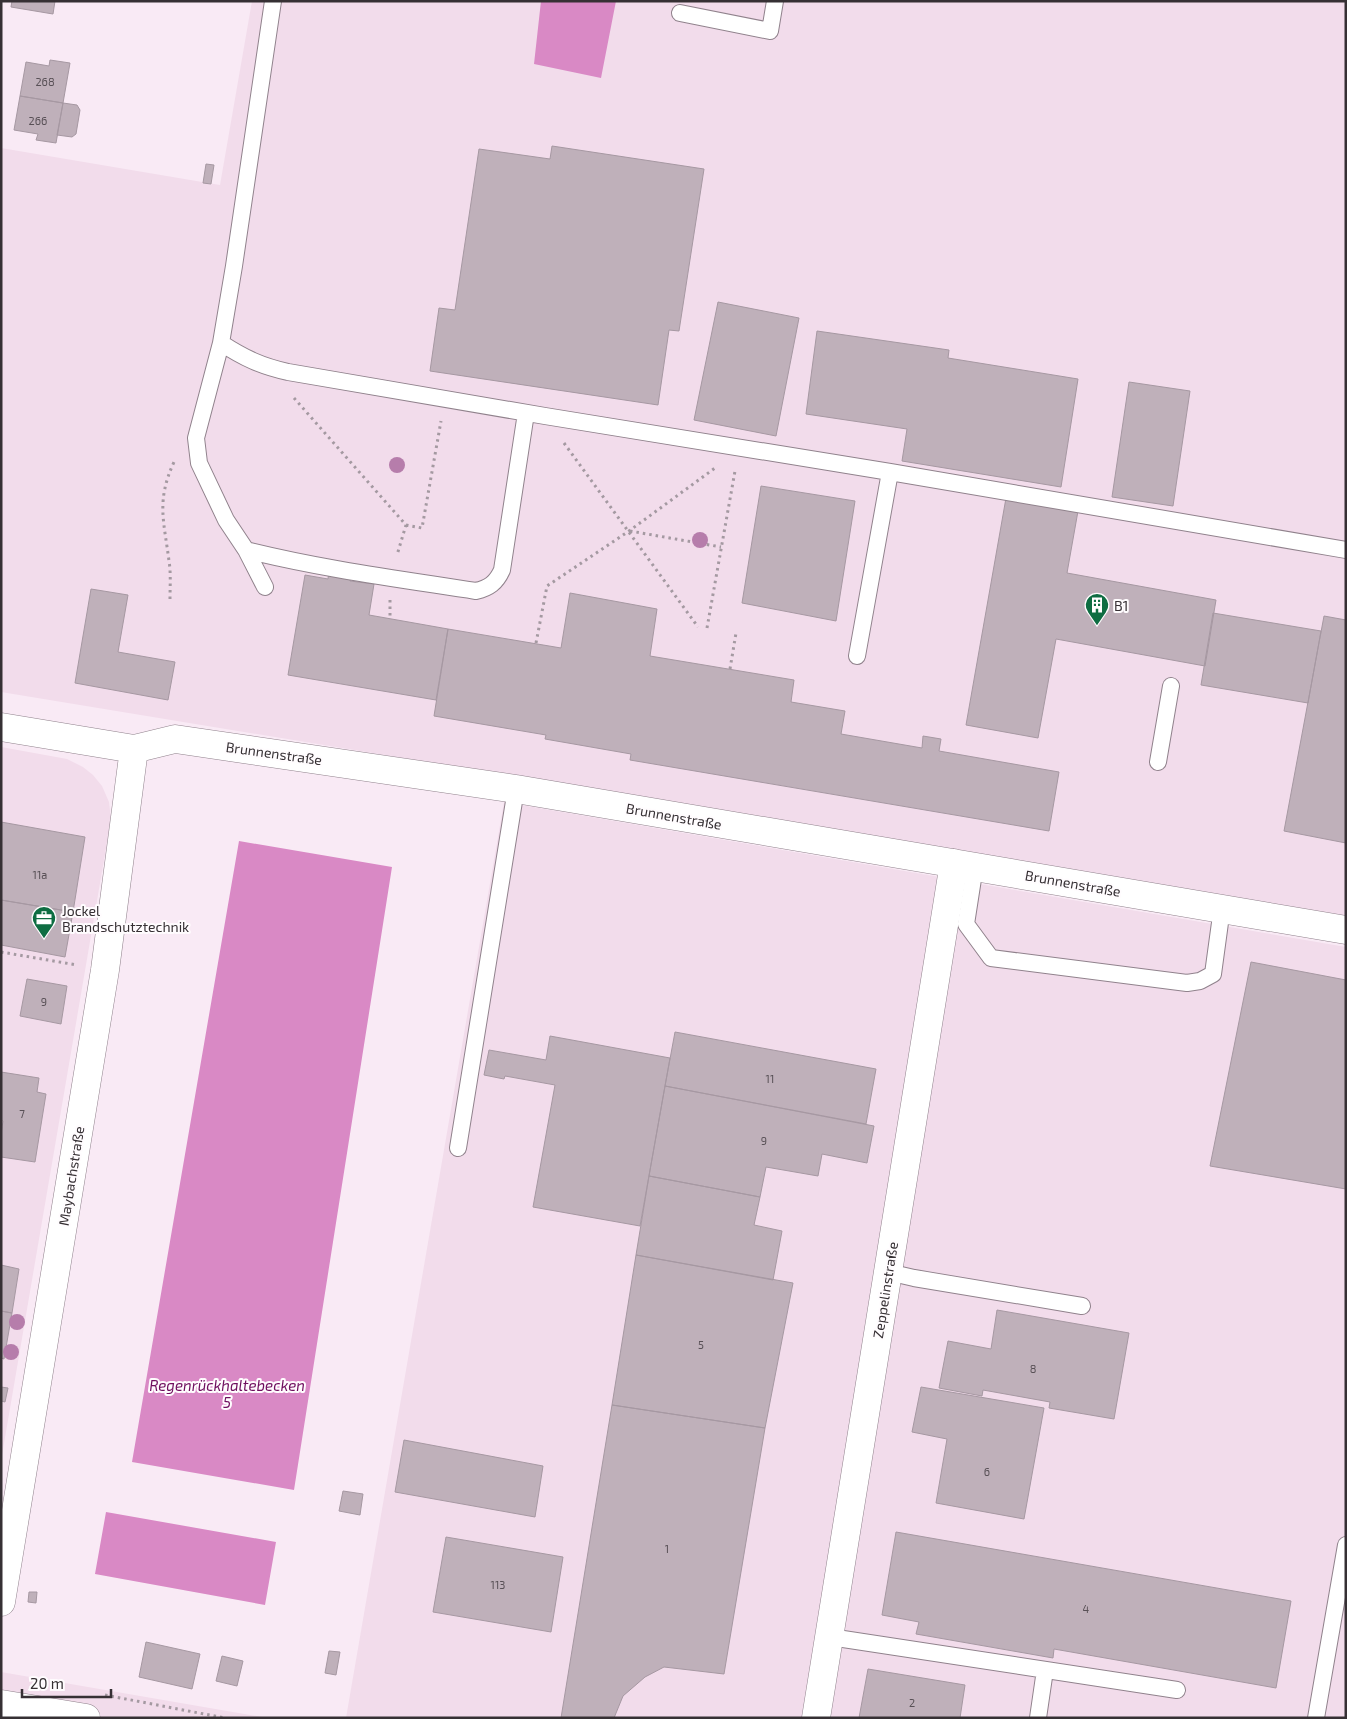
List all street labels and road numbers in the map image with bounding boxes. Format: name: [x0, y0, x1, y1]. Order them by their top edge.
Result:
street label: Brunnenstraße: [225, 738, 323, 768]
street label: Brunnenstraße: [625, 799, 723, 833]
street label: Brunnenstraße: [1024, 866, 1122, 900]
street label: Maybachstraße: [55, 1125, 87, 1227]
street label: Zeppelinstraße: [869, 1240, 901, 1340]

